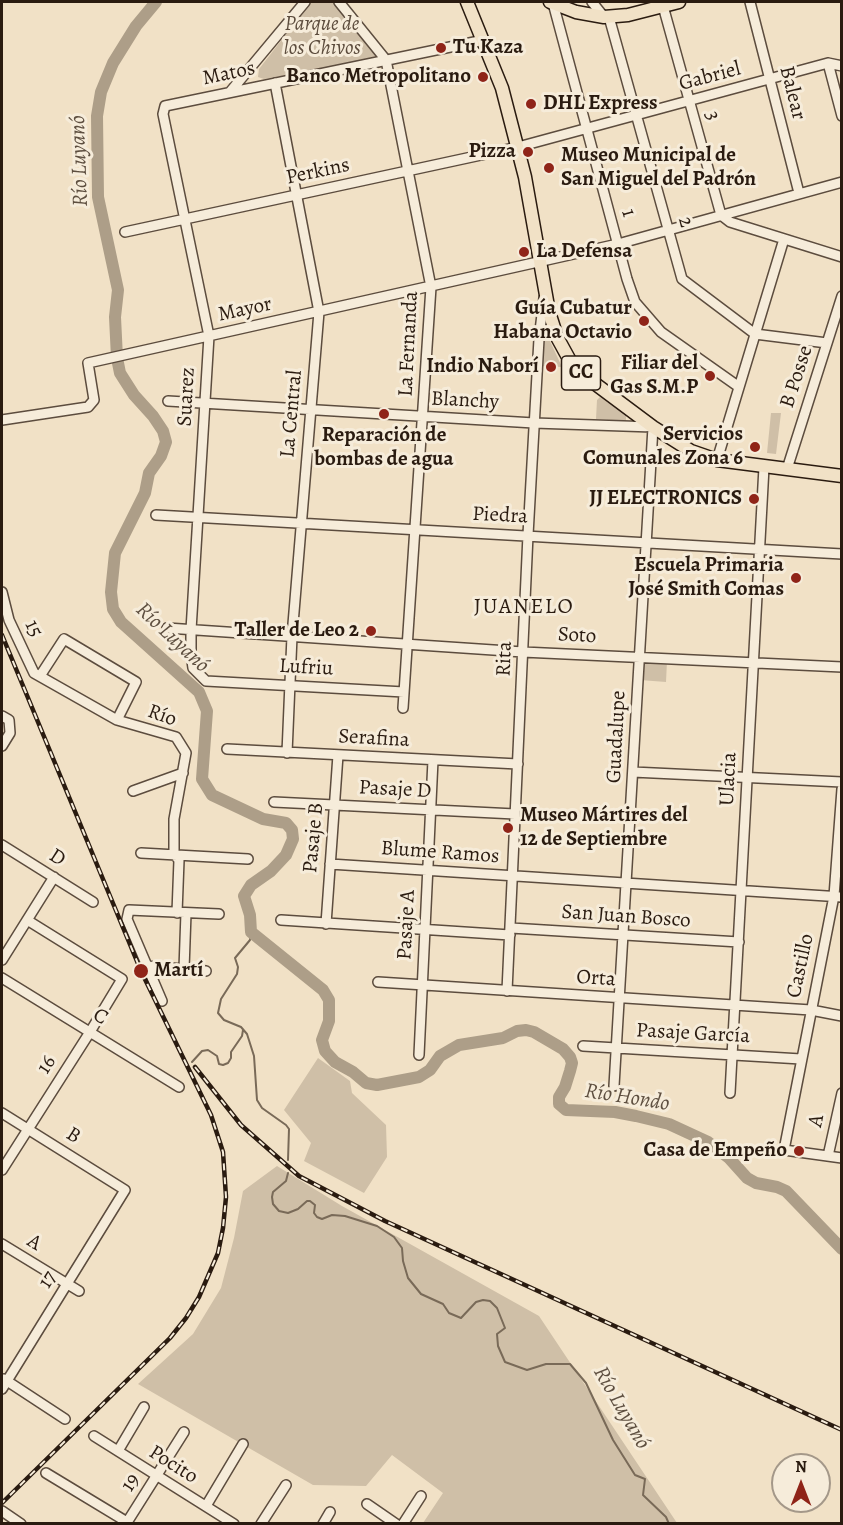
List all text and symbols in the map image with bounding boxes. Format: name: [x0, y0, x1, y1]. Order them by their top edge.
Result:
park label: Parque de los Chivos: [283, 12, 361, 62]
place label: Tu Kaza: [453, 35, 523, 61]
marker: Tu Kaza: [434, 41, 448, 55]
street label: Matos: [200, 56, 258, 92]
street label: Gabriel: [676, 57, 744, 97]
street label: Balear: [773, 63, 811, 123]
place label: Banco Metropolitano: [286, 64, 471, 90]
marker: Banco Metropolitano: [476, 70, 490, 84]
place label: DHL Express: [543, 91, 658, 117]
marker: DHL Express: [524, 97, 538, 111]
street label: 3: [699, 109, 725, 123]
water label: Río Luyanó: [65, 115, 95, 207]
place label: Pizza: [468, 139, 516, 165]
place label: Museo Municipal de San Miguel del Padrón: [561, 143, 756, 193]
marker: Pizza: [521, 145, 535, 159]
street label: Perkins: [284, 153, 352, 191]
marker: Museo Municipal de San Miguel del Padrón: [542, 161, 556, 175]
street label: 1: [615, 206, 641, 220]
street label: 2: [672, 214, 698, 230]
place label: La Defensa: [536, 239, 632, 265]
marker: La Defensa: [517, 245, 531, 259]
street label: La Fernanda: [394, 291, 424, 397]
street label: Mayor: [216, 292, 274, 328]
place label: Guía Cubatur Habana Octavio: [493, 296, 632, 346]
marker: Guía Cubatur Habana Octavio: [637, 314, 651, 328]
street label: B Posse: [775, 343, 819, 411]
place label: Filiar del Gas S.M.P: [610, 351, 698, 401]
place label: Indio Naborí: [426, 354, 539, 380]
road number: CC: [562, 356, 600, 390]
marker: Indio Naborí: [544, 360, 558, 374]
street label: Suarez: [173, 367, 201, 427]
street label: La Central: [276, 369, 308, 459]
marker: Filiar del Gas S.M.P: [703, 369, 717, 383]
street label: Blanchy: [430, 387, 500, 415]
marker: Reparación de bombas de agua: [377, 407, 391, 421]
place label: Servicios Comunales Zona 6: [583, 422, 743, 472]
place label: Reparación de bombas de agua: [314, 423, 454, 473]
marker: Servicios Comunales Zona 6: [748, 440, 762, 454]
place label: JJ ELECTRONICS: [589, 486, 742, 512]
marker: JJ ELECTRONICS: [747, 492, 761, 506]
street label: Piedra: [472, 502, 528, 530]
place label: Escuela Primaria José Smith Comas: [628, 553, 784, 603]
marker: Escuela Primaria José Smith Comas: [789, 571, 803, 585]
district label: JUANELO: [474, 595, 574, 621]
water label: Río Luyanó: [130, 597, 214, 679]
street label: 15: [18, 616, 48, 642]
place label: Taller de Leo 2: [235, 618, 359, 644]
street label: Soto: [557, 622, 597, 650]
marker: Taller de Leo 2: [364, 624, 378, 638]
street label: Rita: [492, 641, 518, 677]
street label: Lufriu: [278, 654, 334, 682]
street label: Guadalupe: [602, 690, 632, 784]
street label: Río: [144, 699, 180, 733]
street label: Serafina: [338, 725, 410, 753]
street label: Ulacia: [715, 751, 743, 807]
street label: Pasaje D: [358, 776, 432, 804]
street label: Pasaje B: [298, 802, 330, 874]
place label: Museo Mártires del 12 de Septiembre: [520, 803, 688, 853]
marker: Museo Mártires del 12 de Septiembre: [501, 821, 515, 835]
street label: Blume Ramos: [380, 836, 500, 870]
street label: D: [44, 843, 70, 873]
street label: Pasaje A: [393, 889, 421, 961]
street label: San Juan Bosco: [561, 900, 691, 934]
street label: Castillo: [782, 932, 820, 1000]
place label: Martí: [154, 958, 203, 984]
marker: Martí: [132, 962, 150, 980]
street label: Orta: [576, 965, 616, 993]
street label: C: [88, 1003, 112, 1031]
street label: Pasaje García: [635, 1018, 751, 1050]
street label: 16: [32, 1051, 62, 1079]
water label: Río Hondo: [583, 1078, 671, 1118]
street label: A: [803, 1112, 831, 1130]
street label: B: [61, 1122, 85, 1150]
place label: Casa de Empeño: [643, 1138, 787, 1164]
marker: Casa de Empeño: [792, 1144, 806, 1158]
street label: A: [22, 1229, 46, 1257]
street label: 17: [33, 1267, 63, 1293]
water label: Río Luyanó: [587, 1362, 655, 1454]
street label: Pocito: [144, 1440, 202, 1490]
north arrow: [771, 1453, 831, 1513]
text: N: [795, 1456, 807, 1478]
street label: 19: [116, 1469, 146, 1497]

